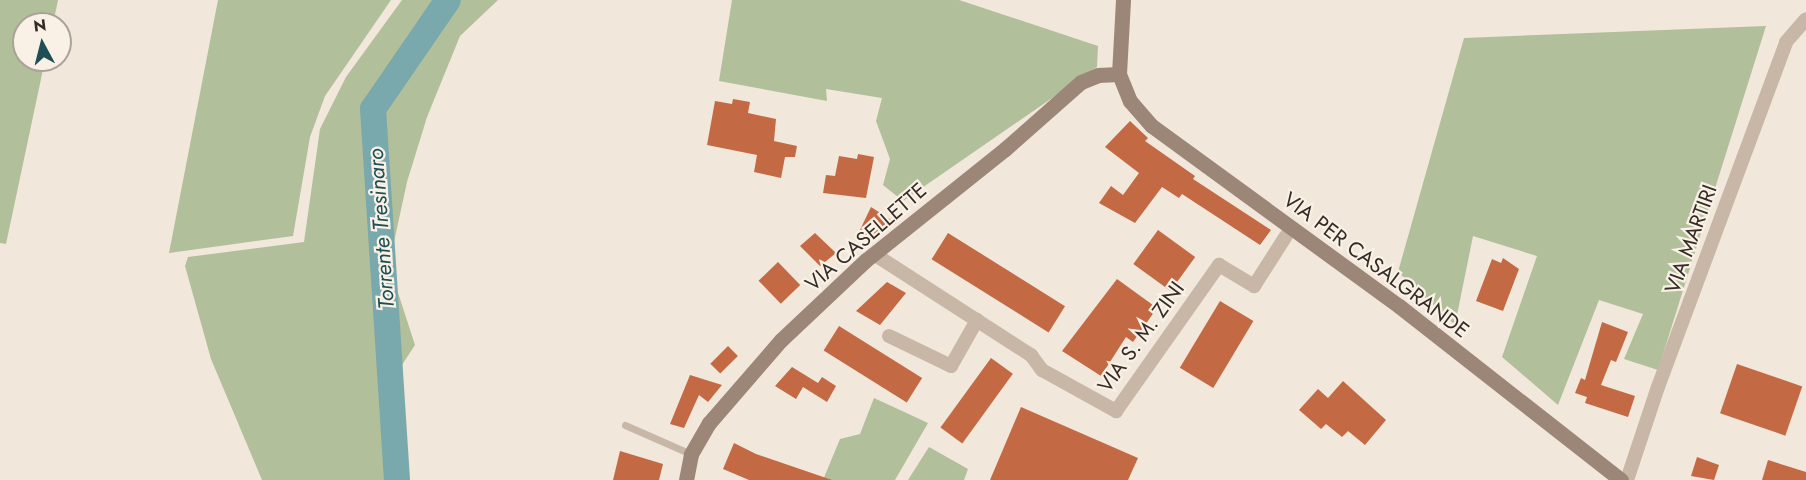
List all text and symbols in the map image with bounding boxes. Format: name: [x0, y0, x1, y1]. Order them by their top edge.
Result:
north arrow: [12, 12, 72, 72]
text: N: [32, 13, 48, 38]
water label: Torrente Tresinaro: [362, 148, 400, 310]
street label: VIA CASELLETTE: [800, 178, 932, 296]
street label: VIA MARTIRI: [1660, 181, 1722, 297]
street label: VIA PER CASALGRANDE: [1278, 187, 1474, 343]
street label: VIA S. M. ZINI: [1092, 277, 1190, 397]

